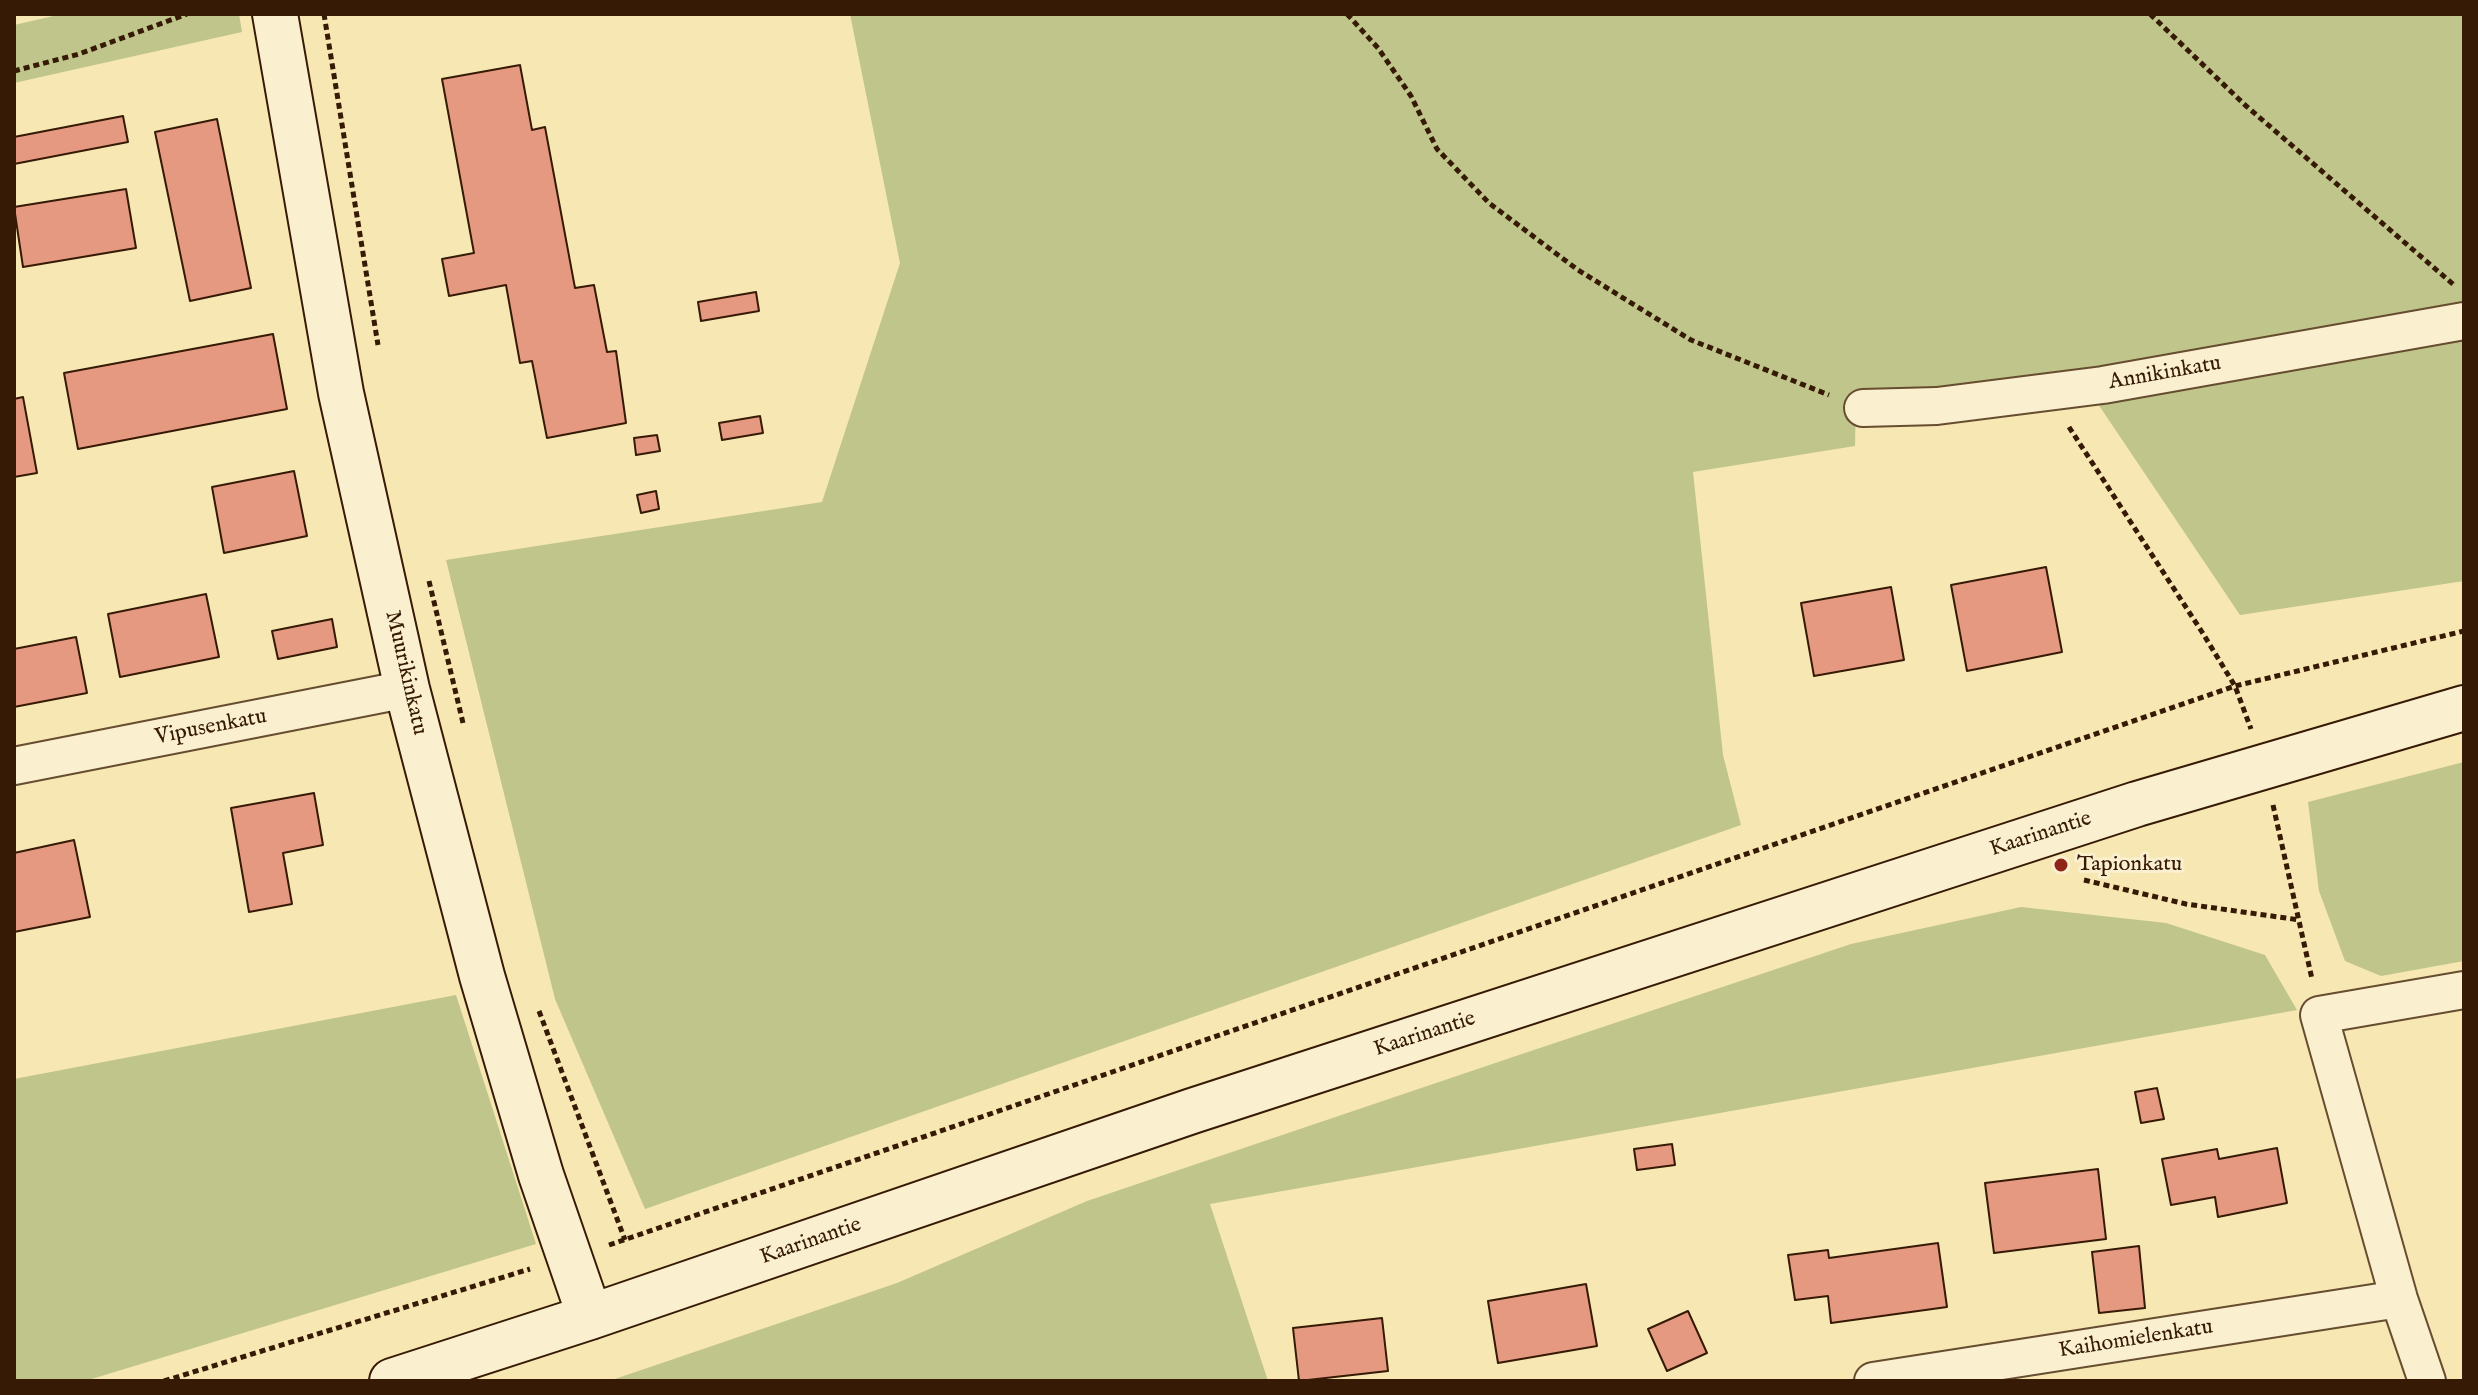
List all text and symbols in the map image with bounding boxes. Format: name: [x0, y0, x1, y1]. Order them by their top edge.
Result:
street label: Annikinkatu: [2107, 351, 2223, 397]
street label: Muurikinkatu: [378, 608, 432, 738]
street label: Vipusenkatu: [153, 704, 269, 752]
street label: Kaarinantie: [1987, 806, 2095, 864]
place label: Tapionkatu: [2077, 852, 2182, 878]
marker: Tapionkatu: [2052, 856, 2070, 874]
street label: Kaarinantie: [1371, 1006, 1479, 1064]
street label: Kaarinantie: [757, 1212, 865, 1272]
street label: Kaihomielenkatu: [2057, 1315, 2215, 1365]

